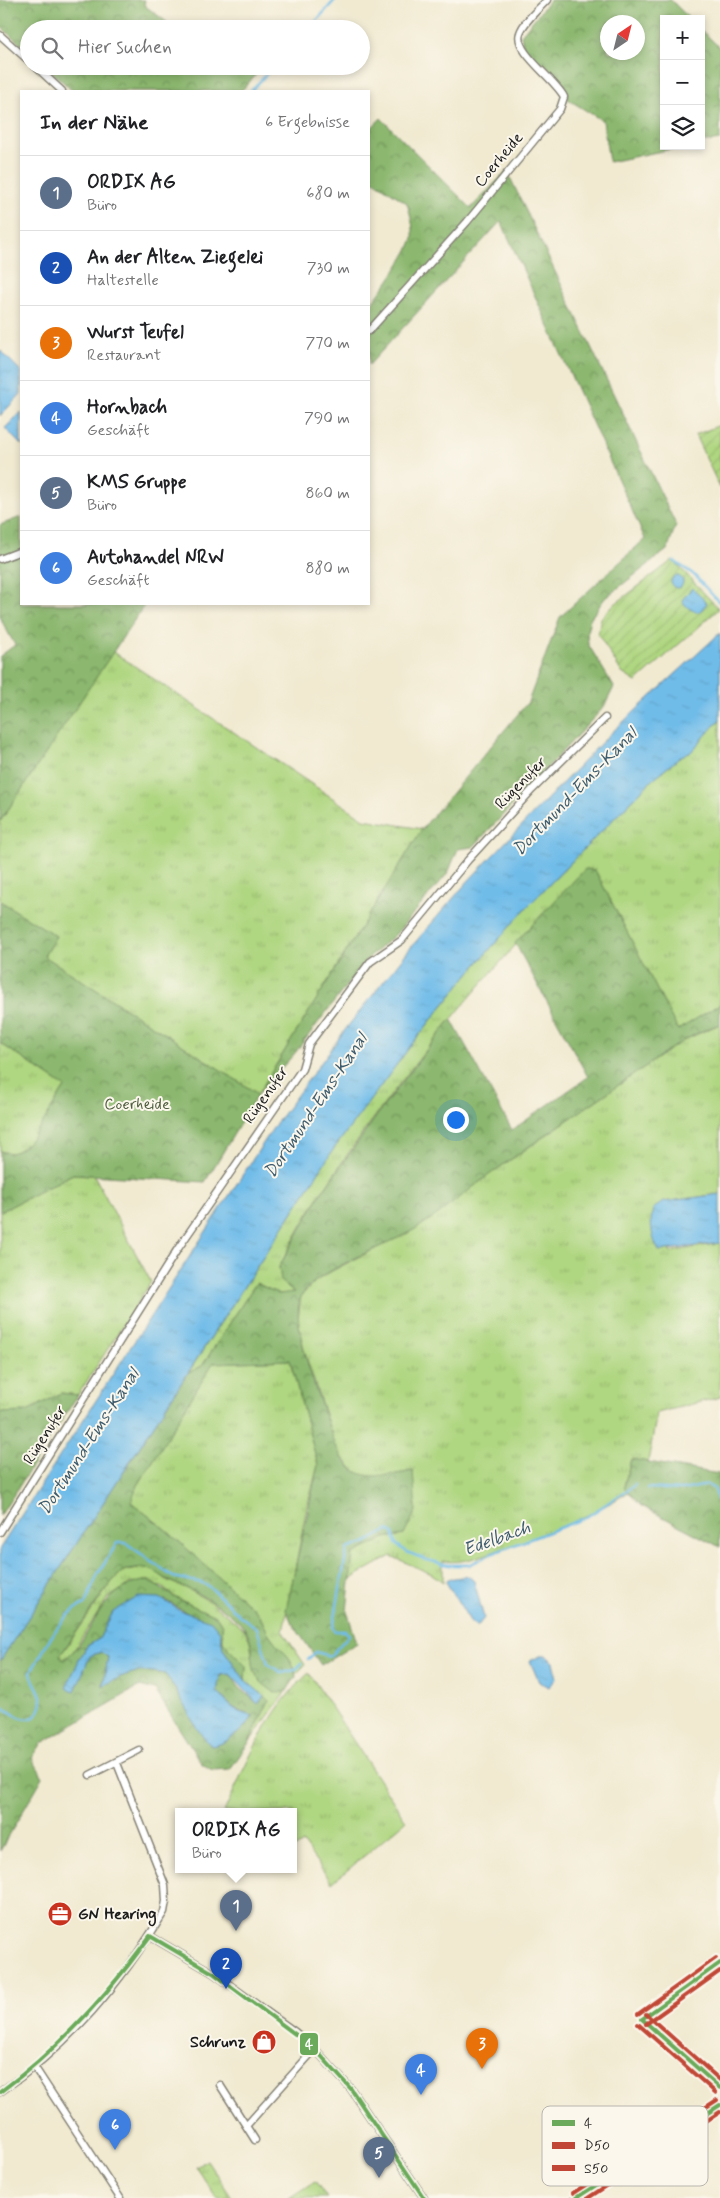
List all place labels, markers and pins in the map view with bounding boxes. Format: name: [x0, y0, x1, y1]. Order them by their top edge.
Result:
pin: 1: [220, 1890, 252, 1931]
office icon: GN Hearing: [47, 1901, 73, 1927]
place label: GN Hearing: [78, 1904, 156, 1927]
pin: 2: [210, 1948, 242, 1989]
pin: 3: [466, 2028, 498, 2069]
shop icon: Schrunz: [251, 2029, 277, 2055]
place label: Schrunz: [190, 2032, 246, 2053]
pin: 4: [405, 2054, 437, 2095]
pin: 6: [99, 2109, 131, 2150]
pin: 5: [363, 2137, 395, 2178]

